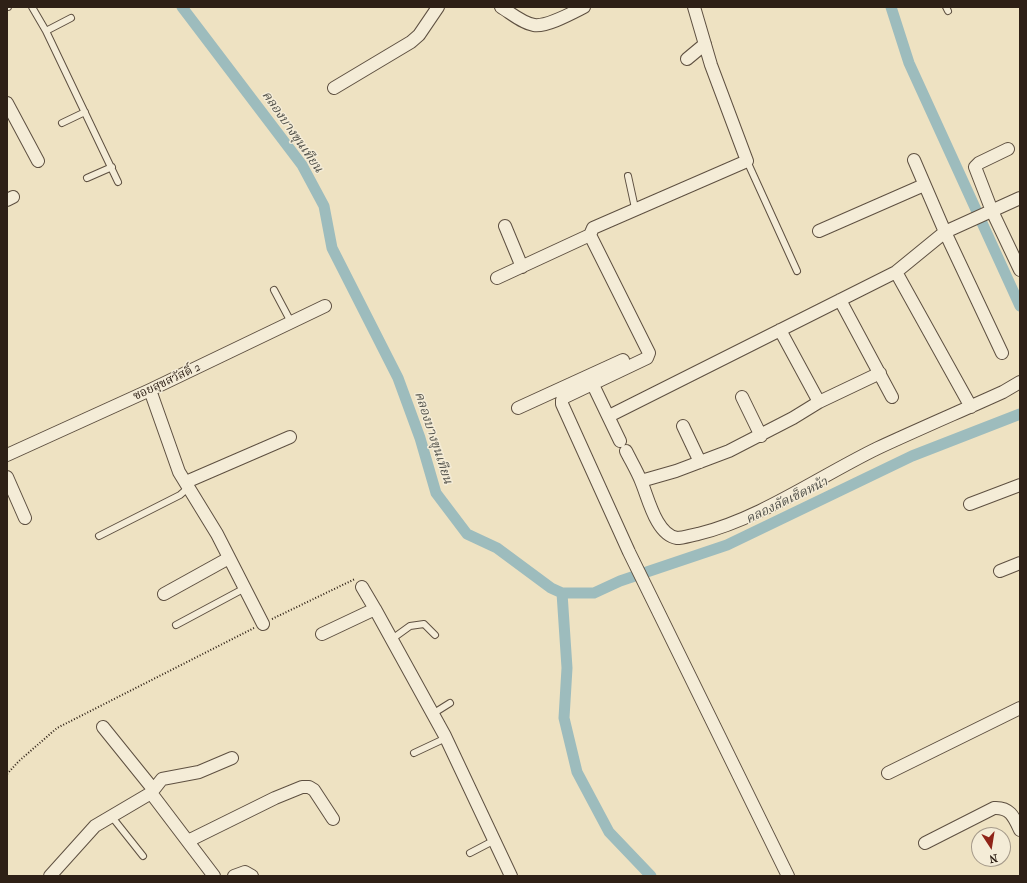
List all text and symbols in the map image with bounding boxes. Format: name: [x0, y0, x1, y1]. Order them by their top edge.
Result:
water label: คลองบางขุนเทียน: [258, 88, 326, 176]
street label: ซอยสุขสวัสดิ์ 2: [131, 360, 203, 404]
water label: คลองบางขุนเทียน: [411, 390, 455, 486]
water label: คลองลัดเช็ดหน้า: [744, 474, 830, 528]
north arrow: [971, 827, 1011, 867]
text: N: [988, 851, 999, 865]

